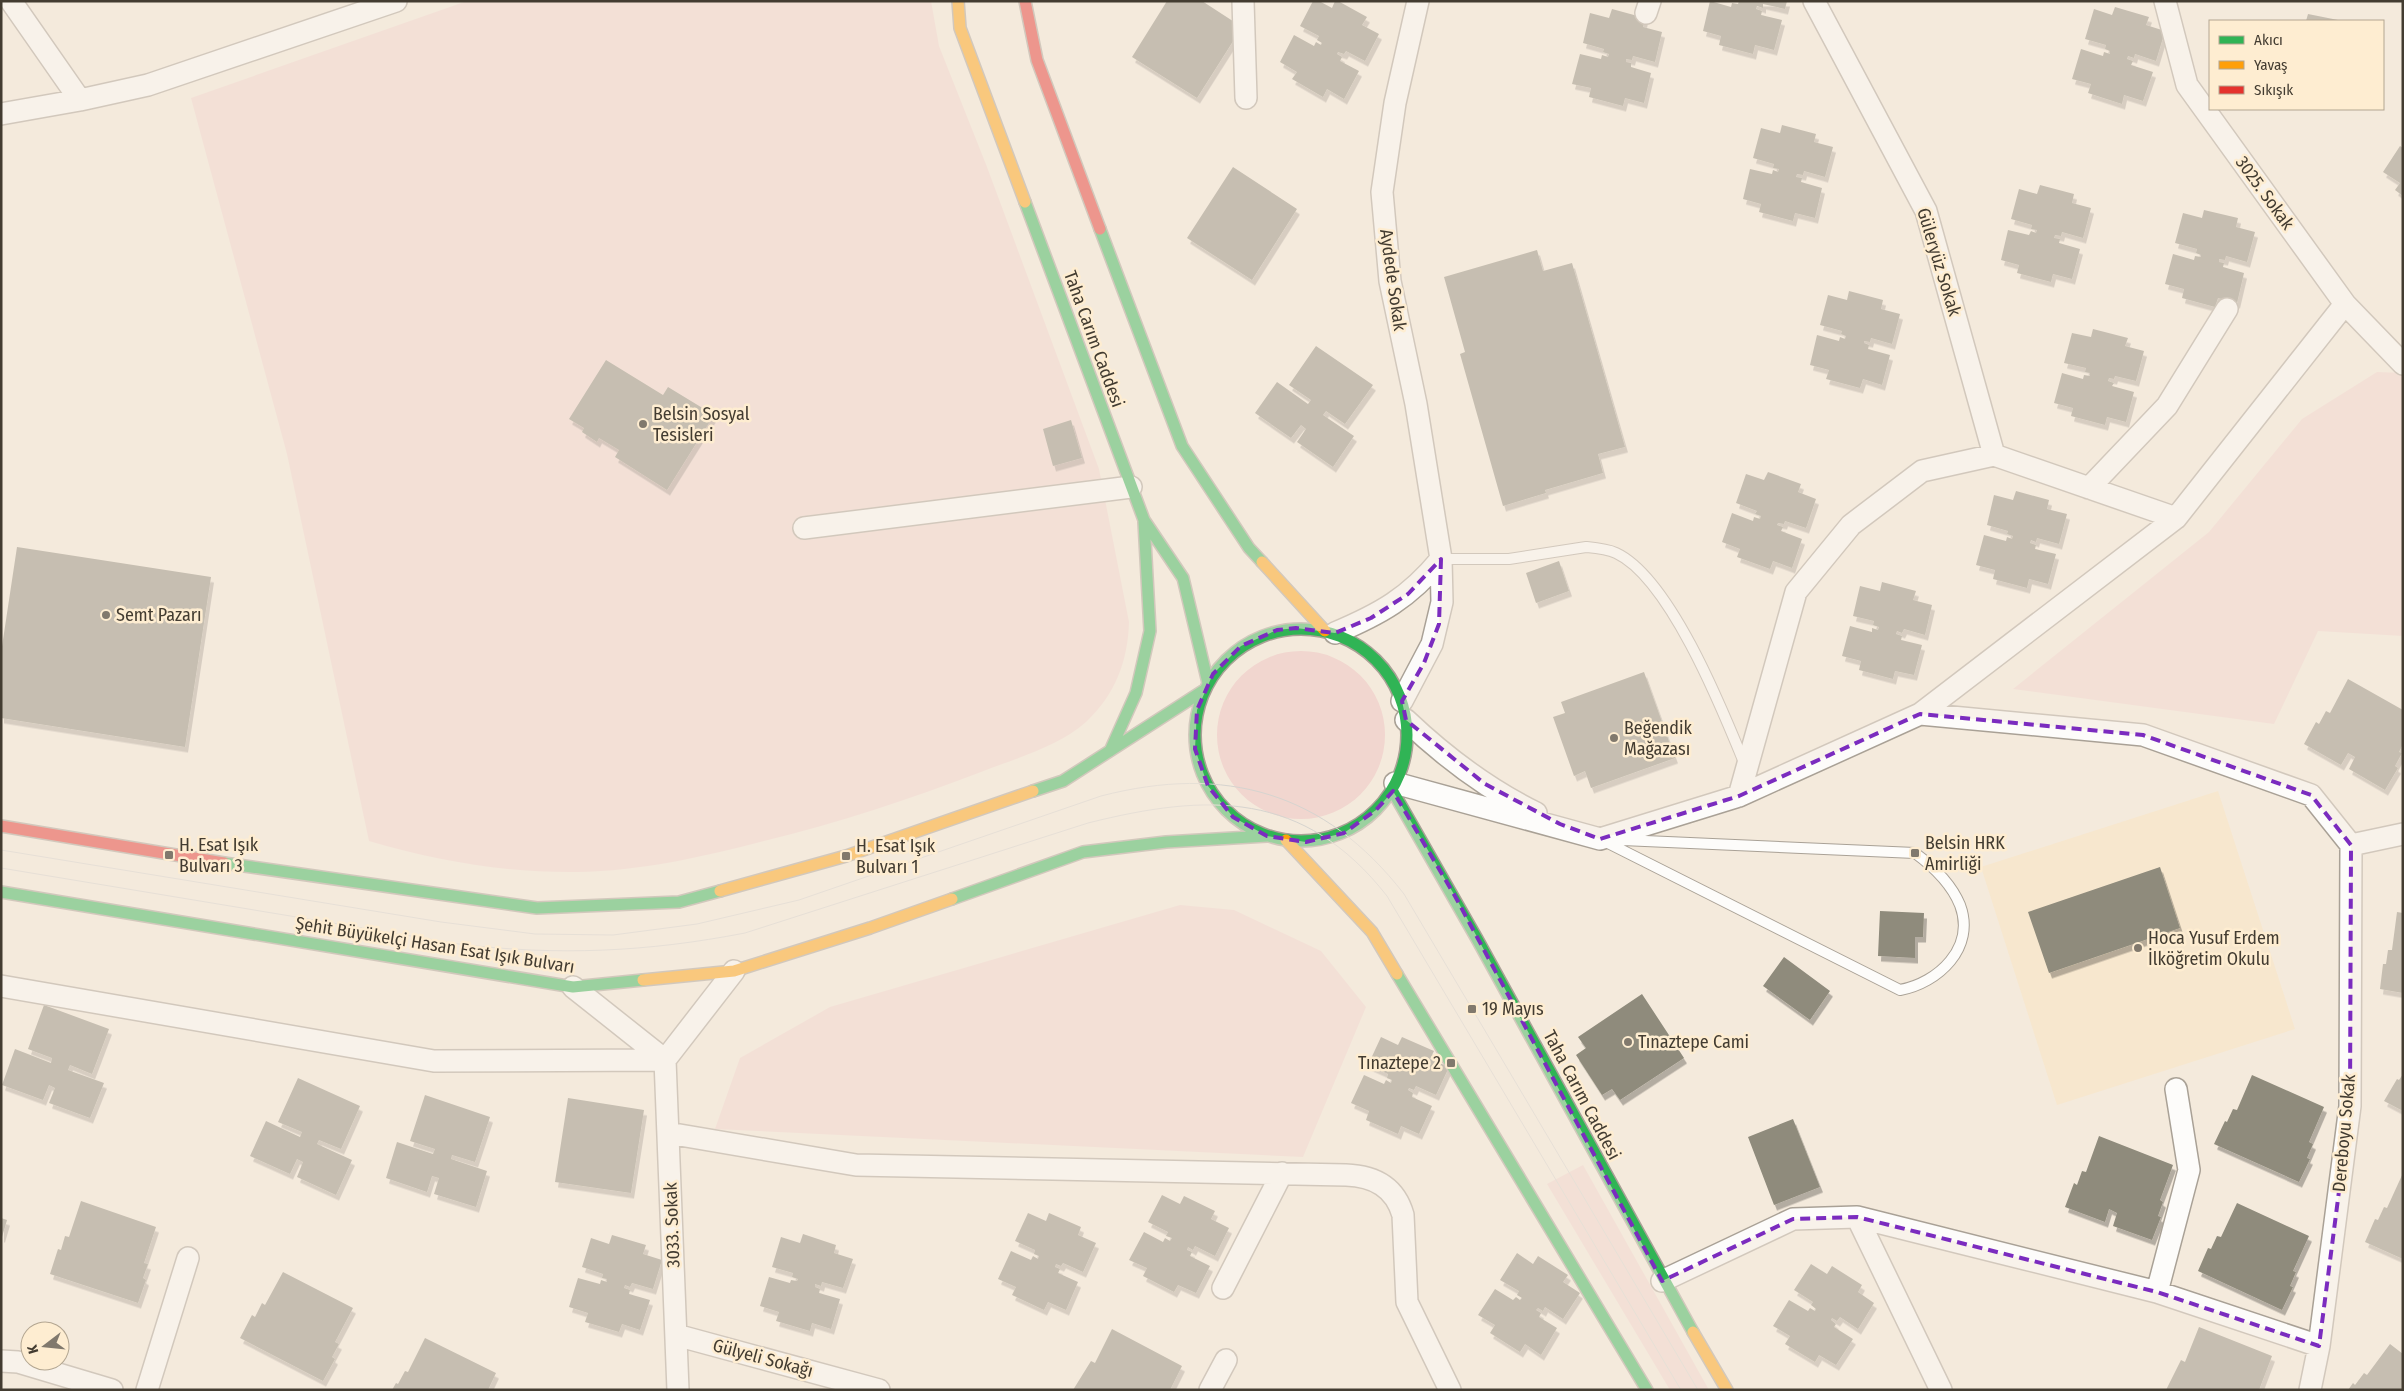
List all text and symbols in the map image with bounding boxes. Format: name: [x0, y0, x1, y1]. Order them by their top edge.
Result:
legend: [2209, 20, 2384, 110]
text: Akıcı: [2254, 31, 2283, 49]
text: Yavaş: [2254, 56, 2288, 74]
text: Sıkışık: [2254, 81, 2293, 99]
street label: 3025. Sokak: [2231, 152, 2299, 234]
street label: Güleryüz Sokak: [1912, 205, 1966, 319]
street label: Aydede Sokak: [1375, 228, 1411, 333]
street label: Taha Carım Caddesi: [1059, 268, 1129, 410]
place label: Belsin Sosyal Tesisleri: [653, 403, 750, 446]
marker: Belsin Sosyal Tesisleri: [637, 418, 649, 430]
place label: Semt Pazarı: [116, 604, 202, 626]
marker: Semt Pazarı: [100, 609, 112, 621]
place label: Beğendik Mağazası: [1624, 717, 1692, 760]
marker: Beğendik Mağazası: [1608, 732, 1620, 744]
place label: Belsin HRK Amirliği: [1925, 832, 2005, 875]
place label: H. Esat Işık Bulvarı 3: [179, 834, 259, 877]
place label: H. Esat Işık Bulvarı 1: [856, 835, 936, 878]
marker: Belsin HRK Amirliği: [1909, 847, 1921, 859]
marker: H. Esat Işık Bulvarı 3: [163, 849, 175, 861]
marker: H. Esat Işık Bulvarı 1: [840, 850, 852, 862]
street label: Şehit Büyükelçi Hasan Esat Işık Bulvarı: [294, 912, 576, 978]
place label: Hoca Yusuf Erdem İlköğretim Okulu: [2148, 927, 2280, 970]
marker: Hoca Yusuf Erdem İlköğretim Okulu: [2132, 942, 2144, 954]
place label: 19 Mayıs: [1482, 998, 1544, 1020]
marker: 19 Mayıs: [1466, 1003, 1478, 1015]
street label: Taha Carım Caddesi: [1539, 1026, 1625, 1164]
place label: Tınaztepe Cami: [1638, 1031, 1749, 1053]
marker: Tınaztepe Cami: [1622, 1036, 1634, 1048]
place label: Tınaztepe 2: [1358, 1052, 1441, 1074]
marker: Tınaztepe 2: [1445, 1057, 1457, 1069]
street label: Dereboyu Sokak: [2328, 1072, 2360, 1193]
street label: 3033. Sokak: [659, 1181, 684, 1268]
north arrow: [20, 1321, 70, 1371]
street label: Gülyeli Sokağı: [710, 1334, 816, 1382]
text: K: [23, 1342, 42, 1356]

